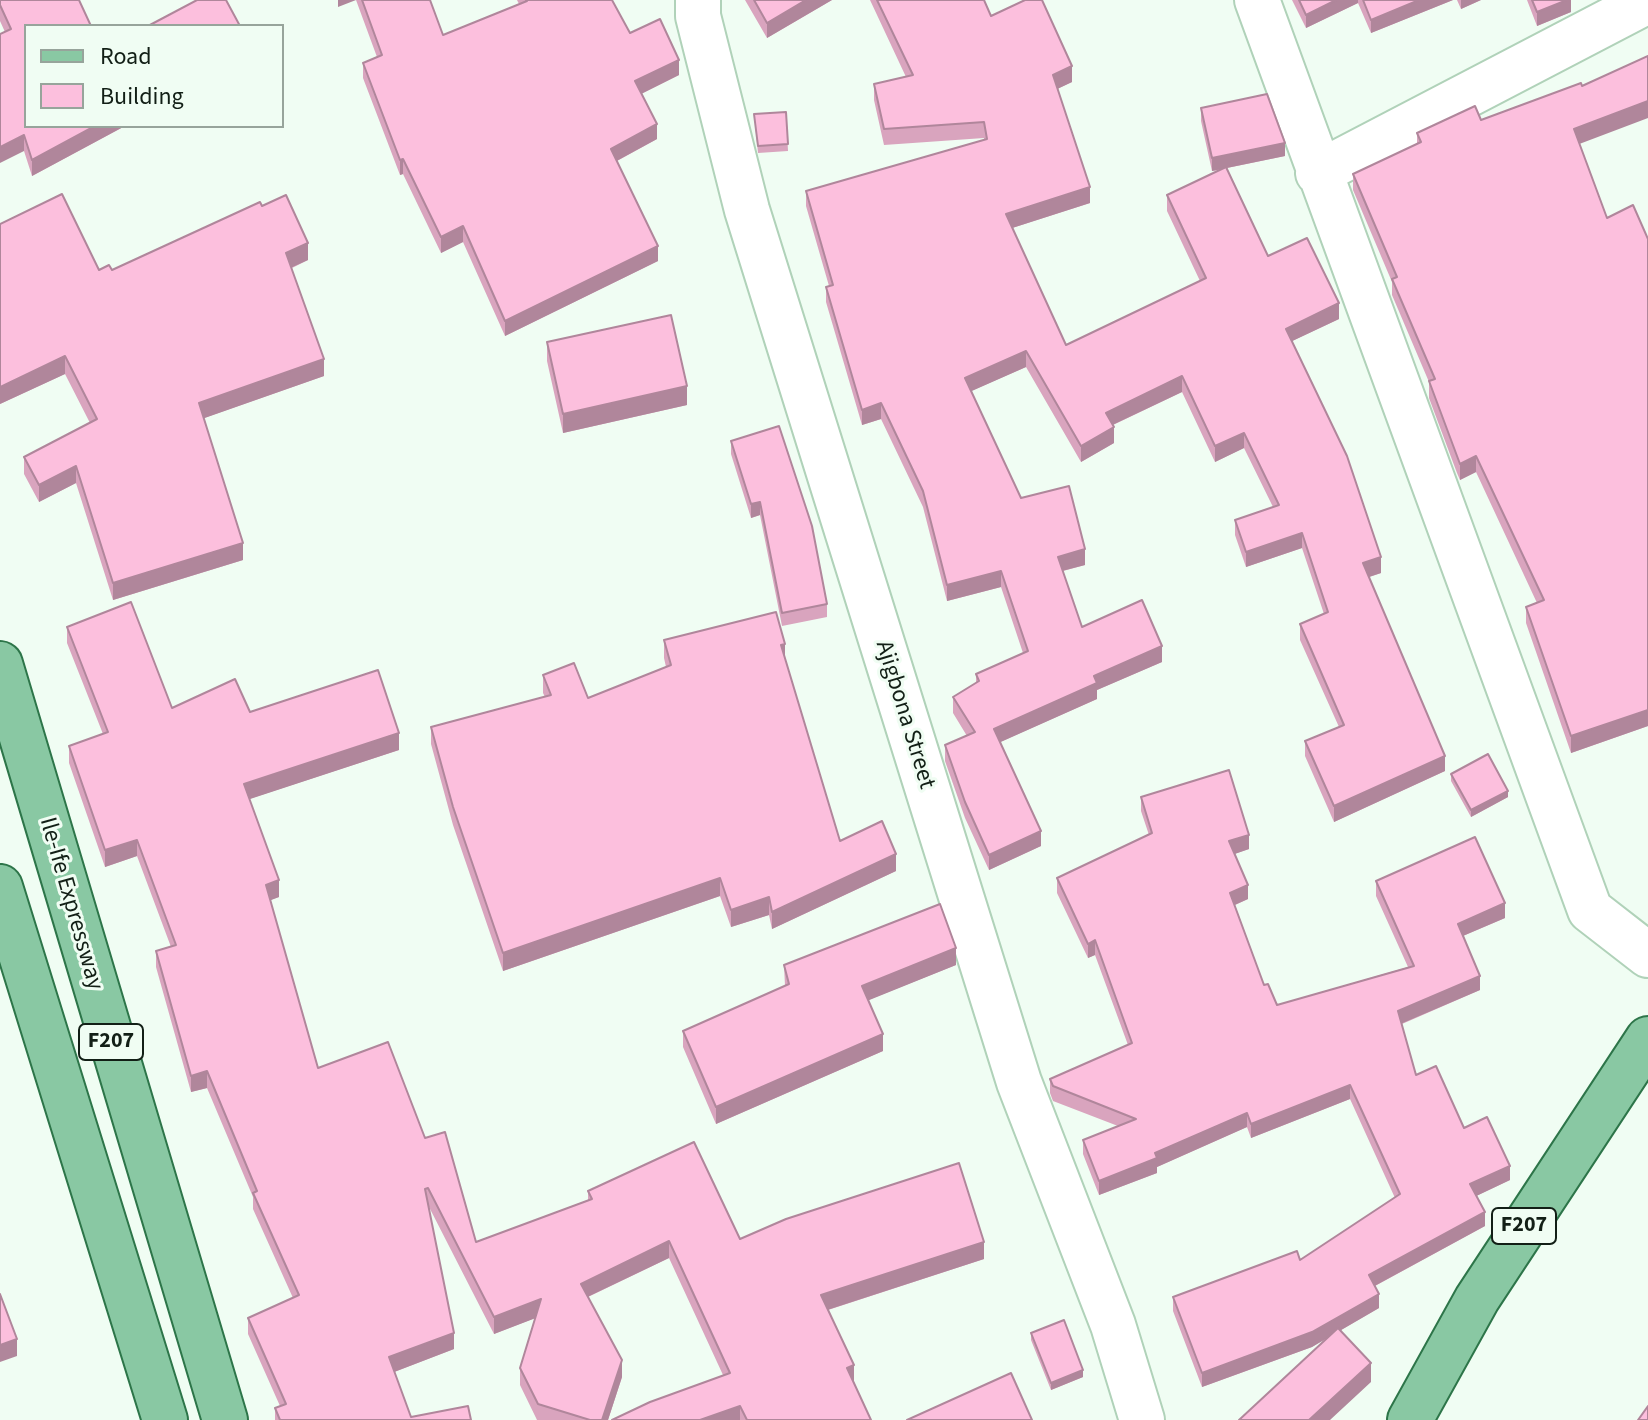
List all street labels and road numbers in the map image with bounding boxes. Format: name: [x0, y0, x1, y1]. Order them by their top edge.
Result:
street label: Ajigbona Street: [868, 637, 940, 793]
street label: Ile-Ife Expressway: [32, 814, 108, 994]
road number: F207: [79, 1024, 143, 1060]
road number: F207: [1492, 1208, 1556, 1244]

